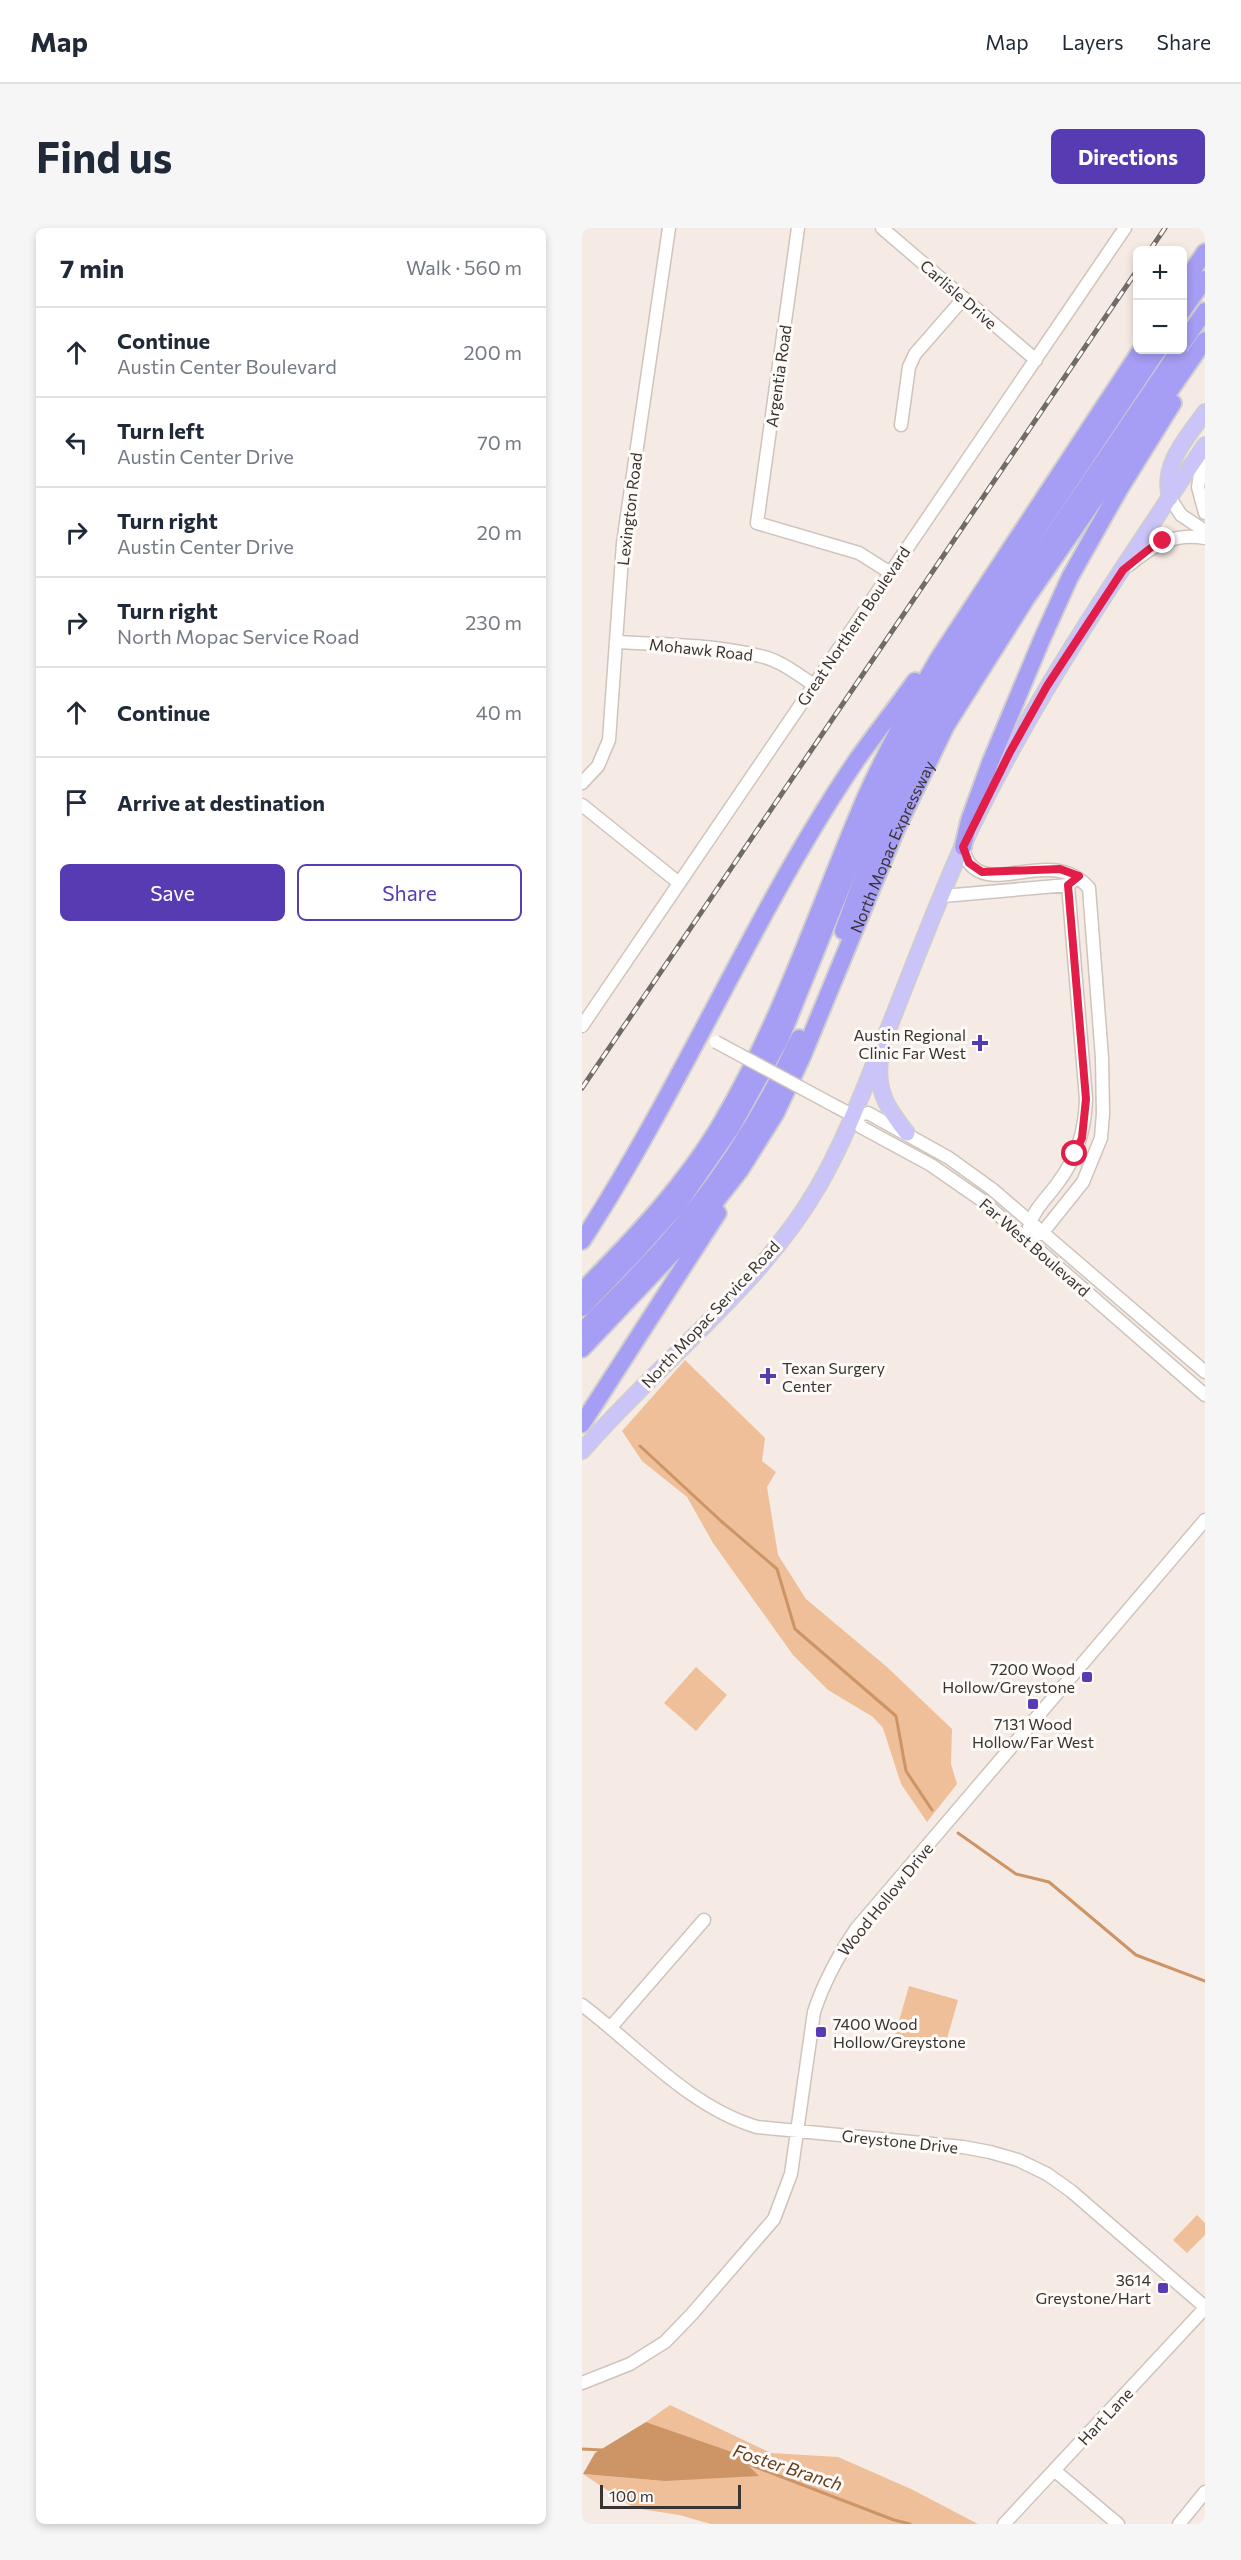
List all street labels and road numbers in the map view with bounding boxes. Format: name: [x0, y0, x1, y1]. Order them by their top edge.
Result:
street label: Carlisle Drive: [917, 256, 1001, 332]
street label: Argentia Road: [761, 324, 795, 428]
street label: Lexington Road: [613, 451, 645, 567]
street label: Great Northern Boulevard: [793, 543, 913, 709]
street label: Mohawk Road: [648, 634, 754, 664]
street label: North Mopac Expressway: [845, 757, 938, 935]
street label: Far West Boulevard: [976, 1194, 1094, 1300]
street label: North Mopac Service Road: [637, 1237, 783, 1391]
street label: Wood Hollow Drive: [834, 1839, 936, 1959]
street label: Greystone Drive: [841, 2125, 959, 2157]
street label: Hart Lane: [1074, 2383, 1136, 2449]

